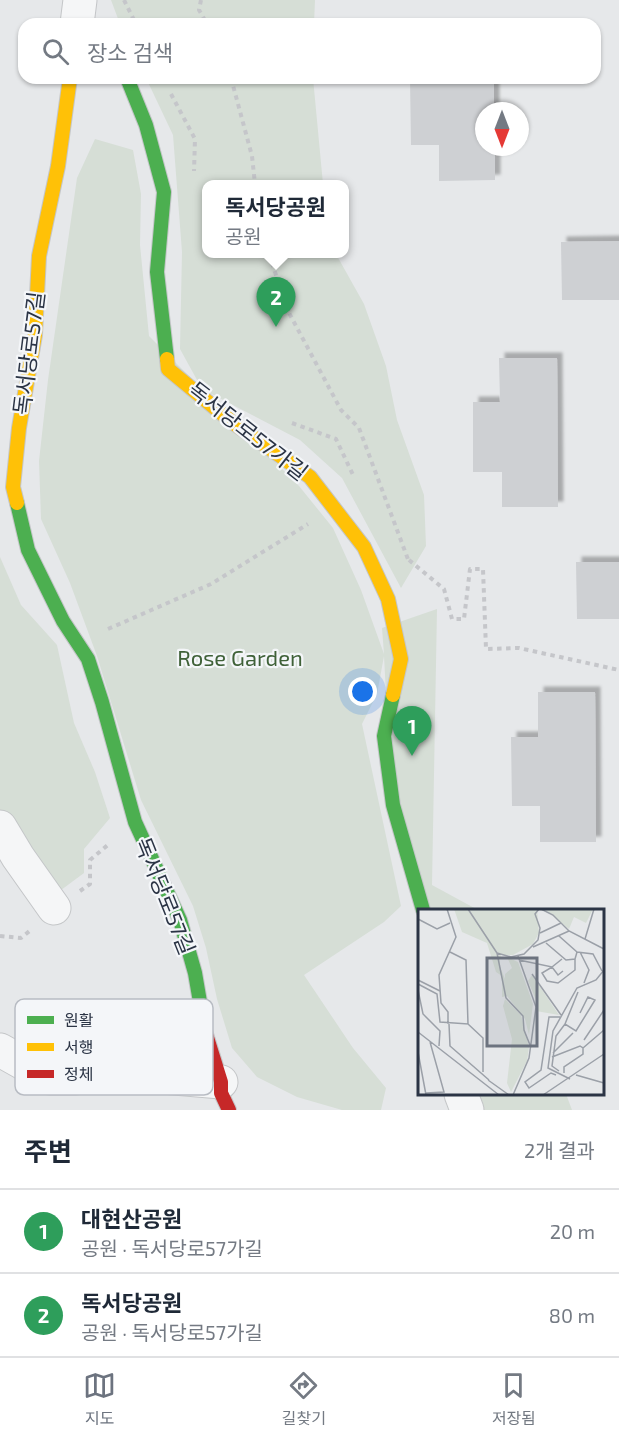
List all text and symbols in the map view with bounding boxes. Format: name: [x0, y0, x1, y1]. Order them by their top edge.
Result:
search box: [18, 18, 601, 84]
icon: search: [39, 35, 72, 68]
text: 장소 검색: [87, 39, 173, 65]
north arrow: [475, 102, 529, 156]
popup: [202, 180, 349, 258]
text: 독서당공원: [225, 193, 326, 219]
text: 공원: [225, 224, 262, 248]
pin: 2: [256, 278, 296, 327]
street label: 독서당로57길: [8, 290, 48, 416]
street label: 독서당로57가길: [184, 375, 314, 485]
park label: Rose Garden: [177, 644, 303, 670]
your location: [348, 677, 377, 706]
pin: 1: [392, 706, 432, 756]
street label: 독서당로57길: [131, 833, 201, 958]
inset map: [418, 909, 604, 1095]
legend: [15, 999, 213, 1095]
text: 원활: [64, 1010, 94, 1029]
text: 서행: [64, 1037, 93, 1056]
text: 정체: [64, 1064, 93, 1083]
text: 주변: [24, 1135, 72, 1166]
text: 2개 결과: [524, 1138, 595, 1162]
text: 대현산공원: [81, 1205, 182, 1231]
text: 1: [39, 1219, 48, 1243]
text: 20 m: [550, 1219, 595, 1243]
text: 공원 · 독서당로57가길: [81, 1236, 263, 1260]
text: 독서당공원: [81, 1289, 182, 1315]
text: 2: [38, 1303, 49, 1327]
text: 80 m: [549, 1303, 595, 1327]
text: 공원 · 독서당로57가길: [81, 1320, 263, 1344]
tab: 지도: [83, 1369, 116, 1429]
tab: 길찾기: [282, 1369, 326, 1429]
tab: 저장됨: [492, 1369, 536, 1429]

